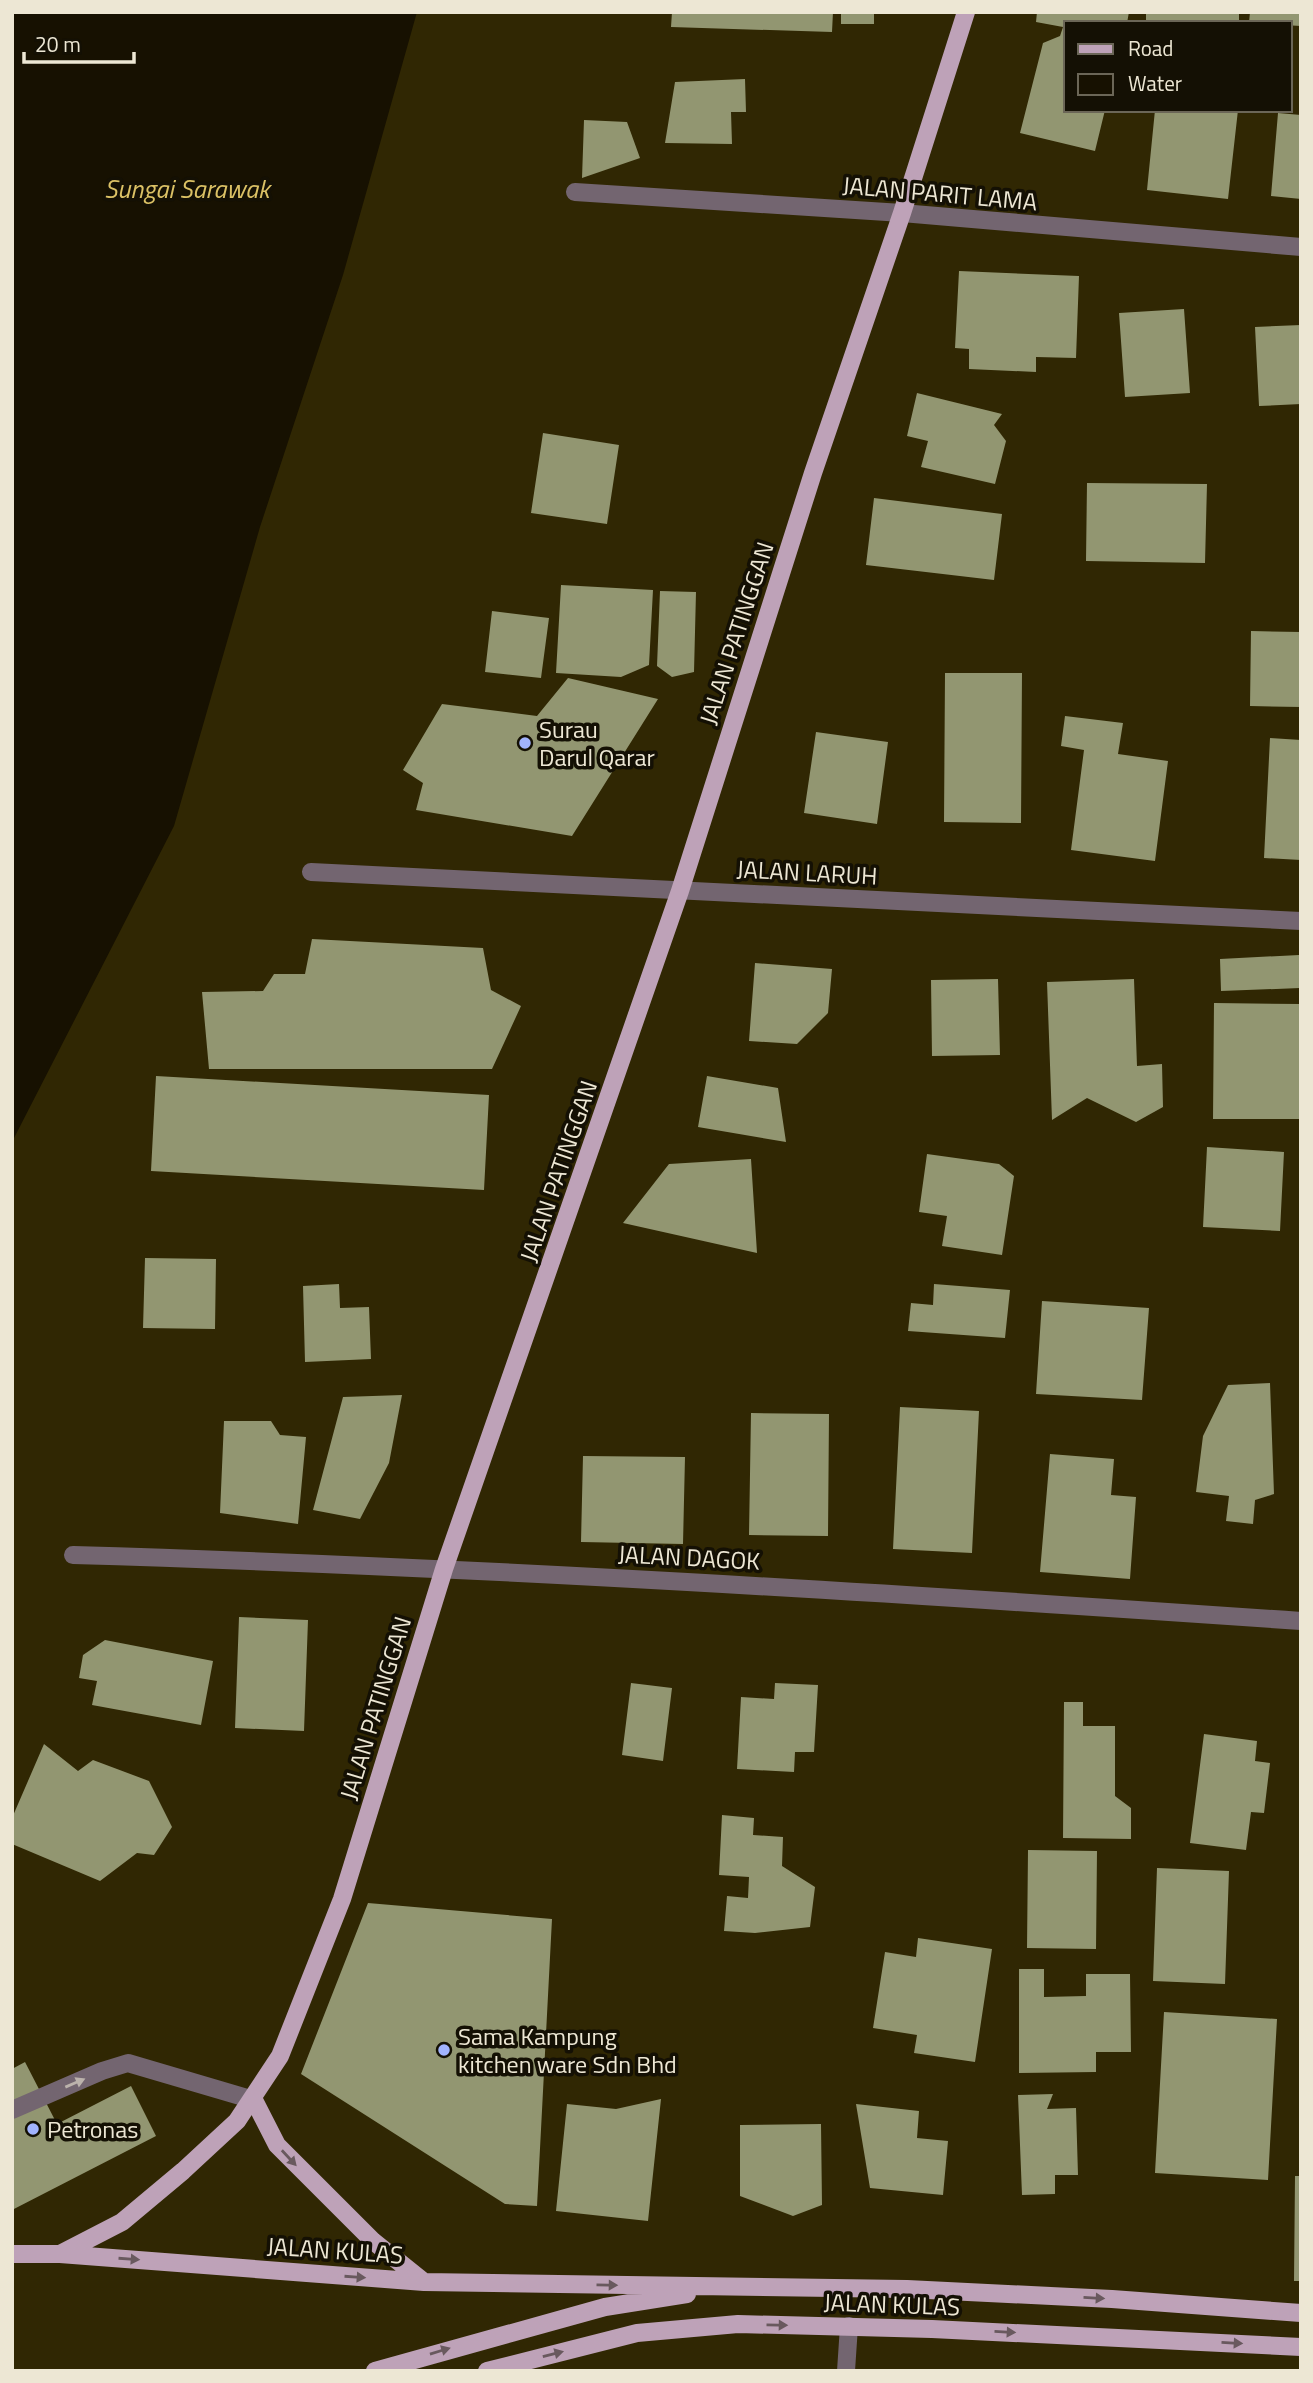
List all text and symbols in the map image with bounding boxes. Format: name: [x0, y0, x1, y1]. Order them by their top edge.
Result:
scale bar: [24, 21, 135, 65]
legend: [1064, 21, 1292, 112]
text: 20 m: [35, 28, 81, 60]
text: Road: [1128, 32, 1173, 64]
text: Water: [1128, 67, 1182, 99]
street label: JALAN PARIT LAMA: [841, 167, 1039, 219]
water label: Sungai Sarawak: [104, 169, 273, 208]
street label: JALAN PATINGGAN: [690, 537, 782, 729]
place label: Surau Darul Qarar: [539, 711, 655, 775]
marker: Surau Darul Qarar: [517, 735, 533, 751]
street label: JALAN LARUH: [736, 850, 878, 894]
street label: JALAN PATINGGAN: [510, 1075, 606, 1267]
street label: JALAN DAGOK: [617, 1535, 761, 1579]
street label: JALAN PATINGGAN: [330, 1612, 420, 1804]
place label: Sama Kampung kitchen ware Sdn Bhd: [458, 2018, 677, 2082]
marker: Sama Kampung kitchen ware Sdn Bhd: [436, 2042, 452, 2058]
one-way arrow: [65, 2077, 85, 2089]
place label: Petronas: [47, 2111, 138, 2147]
marker: Petronas: [25, 2121, 41, 2137]
one-way arrow: [280, 2149, 296, 2166]
street label: JALAN KULAS: [266, 2227, 404, 2273]
one-way arrow: [118, 2254, 140, 2265]
one-way arrow: [345, 2272, 367, 2283]
one-way arrow: [596, 2279, 618, 2290]
street label: JALAN KULAS: [823, 2284, 961, 2324]
one-way arrow: [1083, 2292, 1105, 2303]
one-way arrow: [766, 2319, 788, 2330]
one-way arrow: [994, 2327, 1016, 2338]
one-way arrow: [1221, 2338, 1243, 2349]
one-way arrow: [430, 2346, 451, 2356]
one-way arrow: [542, 2348, 564, 2359]

